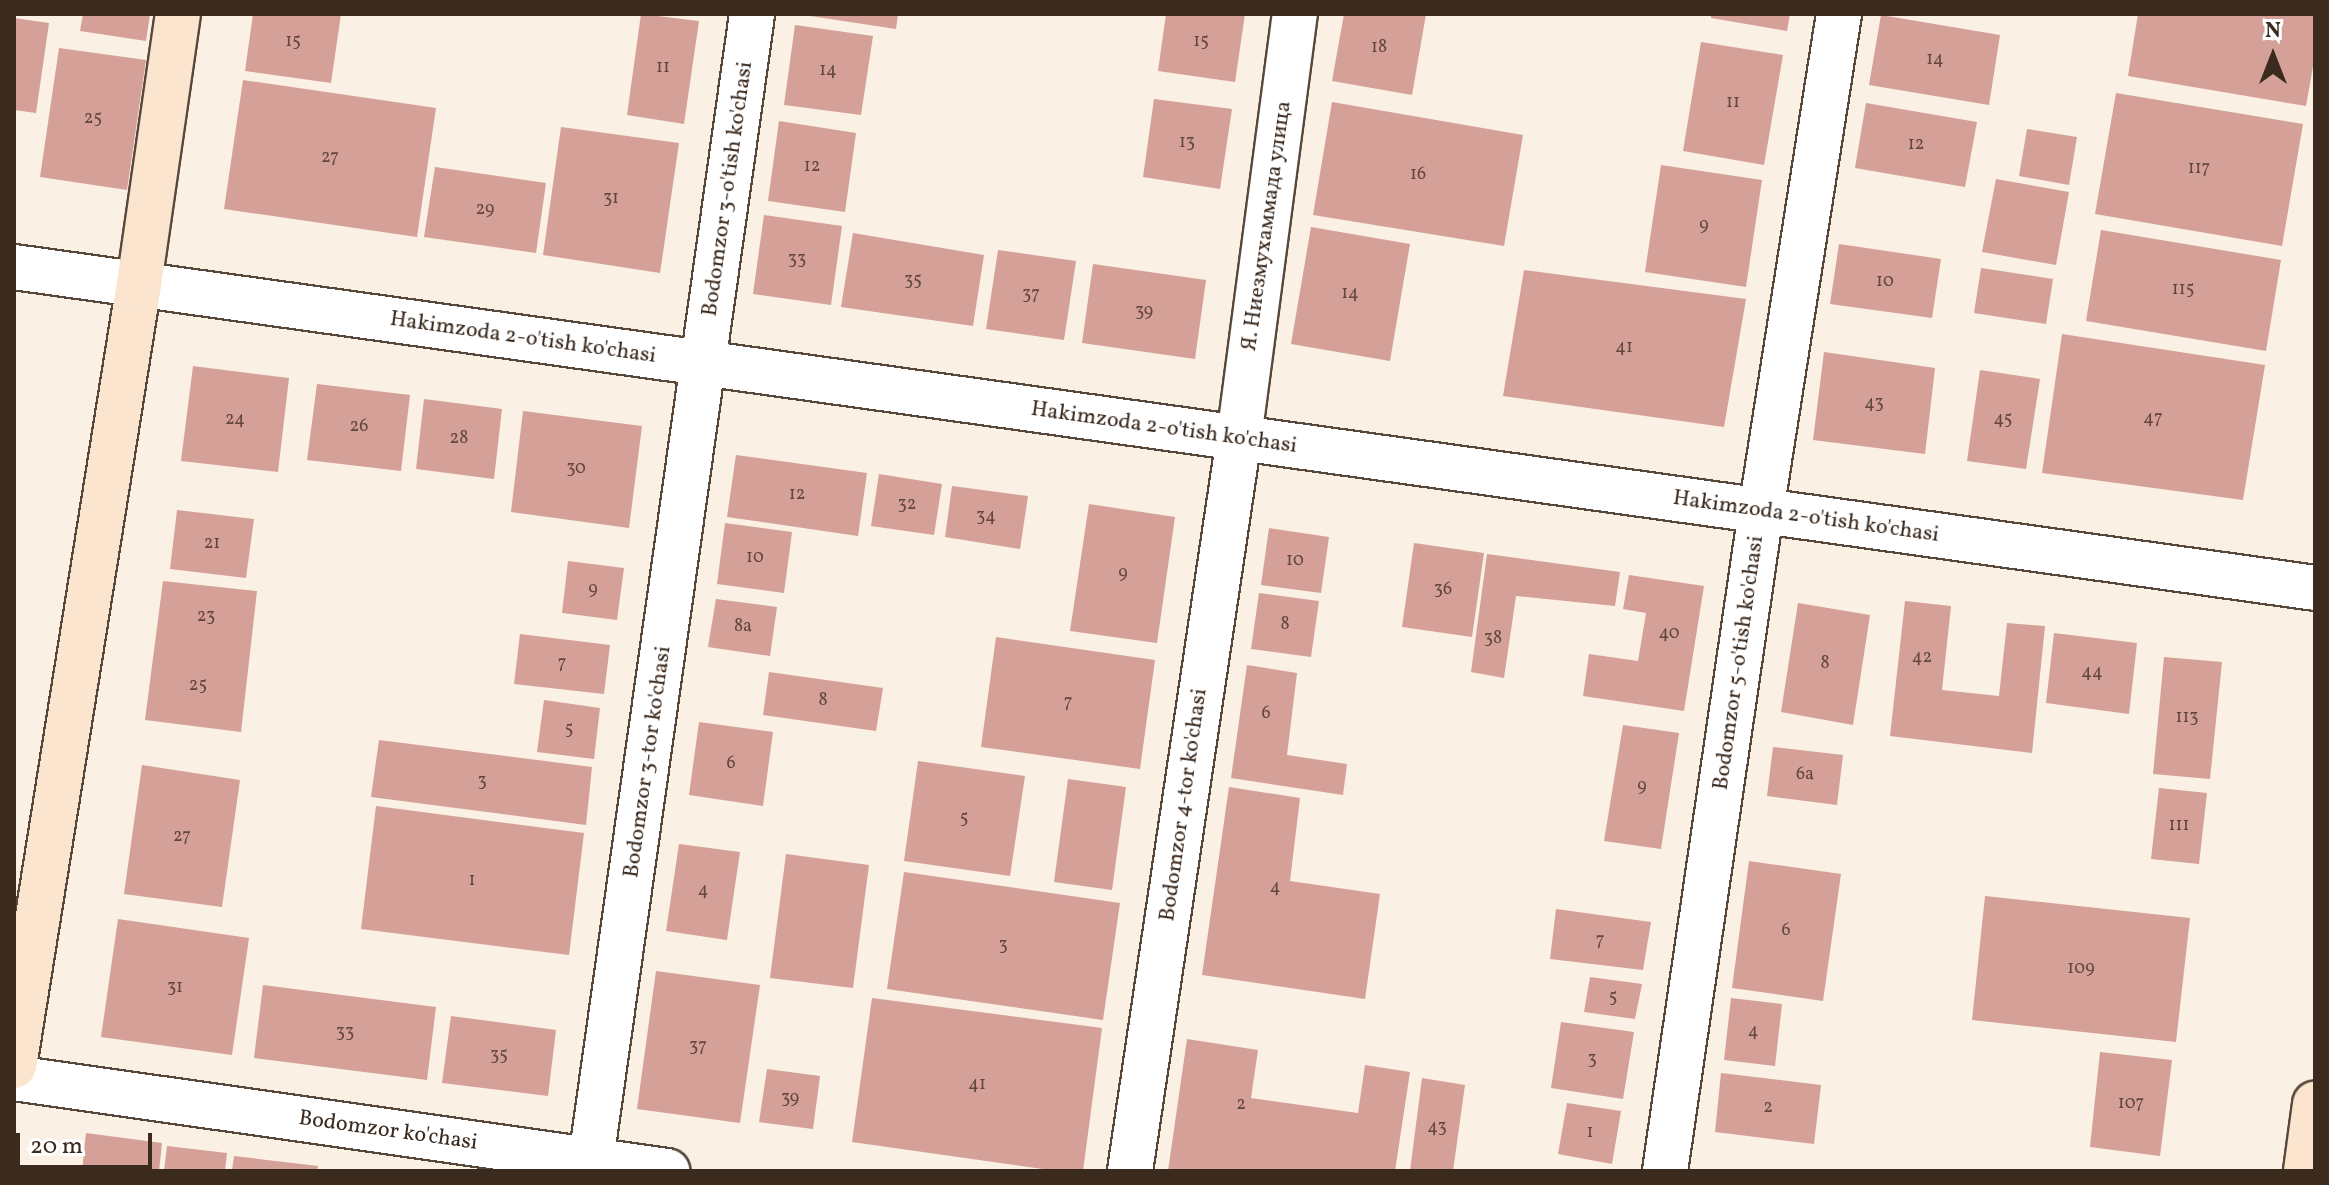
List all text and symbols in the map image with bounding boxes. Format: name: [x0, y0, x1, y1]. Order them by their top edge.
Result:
north arrow: [2233, 16, 2313, 96]
text: N: [2265, 16, 2281, 47]
house number: 15: [285, 31, 301, 53]
house number: 15: [1193, 31, 1209, 53]
house number: 18: [1371, 37, 1387, 59]
house number: 14: [1926, 49, 1944, 71]
house number: 11: [656, 57, 670, 79]
street label: Bodomzor 3-o'tish ko'chasi: [697, 60, 759, 318]
house number: 14: [819, 60, 837, 82]
house number: 11: [1726, 92, 1740, 114]
street label: Я. Ниезмухаммада улица: [1236, 99, 1298, 353]
house number: 25: [84, 108, 102, 130]
house number: 13: [1179, 132, 1195, 154]
house number: 12: [1908, 134, 1924, 156]
house number: 27: [321, 147, 339, 169]
house number: 12: [804, 156, 820, 178]
house number: 117: [2188, 158, 2210, 180]
house number: 16: [1410, 164, 1426, 186]
house number: 31: [603, 188, 619, 210]
house number: 29: [476, 199, 494, 221]
house number: 9: [1699, 215, 1709, 237]
house number: 33: [788, 249, 806, 271]
house number: 35: [904, 270, 922, 292]
house number: 10: [1876, 271, 1894, 293]
house number: 115: [2172, 279, 2194, 301]
house number: 14: [1341, 283, 1359, 305]
house number: 37: [1022, 284, 1040, 306]
house number: 39: [1135, 301, 1153, 323]
street label: Hakimzoda 2-o'tish ko'chasi: [388, 306, 658, 370]
house number: 41: [1615, 337, 1633, 359]
house number: 43: [1864, 393, 1884, 415]
street label: Hakimzoda 2-o'tish ko'chasi: [1029, 396, 1299, 460]
house number: 47: [2143, 408, 2163, 430]
house number: 24: [225, 409, 245, 431]
house number: 45: [1994, 409, 2012, 431]
house number: 26: [350, 416, 368, 438]
house number: 28: [450, 428, 468, 450]
house number: 30: [566, 458, 586, 480]
house number: 12: [789, 484, 805, 506]
street label: Hakimzoda 2-o'tish ko'chasi: [1671, 485, 1941, 549]
house number: 32: [898, 494, 916, 516]
house number: 34: [976, 506, 996, 528]
house number: 21: [204, 533, 220, 555]
street label: Bodomzor 5-o'tish ko'chasi: [1708, 534, 1770, 792]
house number: 10: [746, 547, 764, 569]
house number: 10: [1286, 550, 1304, 572]
house number: 9: [1118, 563, 1128, 585]
house number: 9: [588, 579, 598, 601]
house number: 36: [1434, 579, 1452, 601]
house number: 23: [197, 606, 215, 628]
house number: 8: [1280, 614, 1290, 636]
house number: 8a: [734, 616, 752, 638]
house number: 40: [1658, 623, 1680, 645]
house number: 38: [1484, 628, 1502, 650]
street label: Bodomzor 3-tor ko'chasi: [619, 644, 677, 880]
house number: 42: [1912, 647, 1932, 669]
house number: 7: [558, 653, 566, 675]
house number: 8: [1820, 653, 1830, 675]
house number: 44: [2081, 662, 2103, 684]
house number: 25: [189, 675, 207, 697]
street label: Bodomzor 4-tor ko'chasi: [1155, 687, 1213, 923]
house number: 8: [818, 690, 828, 712]
house number: 7: [1064, 692, 1072, 714]
house number: 6: [1261, 703, 1271, 725]
house number: 113: [2175, 707, 2199, 729]
house number: 5: [565, 719, 573, 741]
house number: 6: [726, 753, 736, 775]
house number: 6a: [1796, 764, 1814, 786]
house number: 3: [477, 771, 487, 793]
house number: 9: [1637, 776, 1647, 798]
house number: 5: [960, 808, 968, 830]
house number: 111: [2169, 815, 2189, 837]
house number: 27: [173, 826, 191, 848]
house number: 1: [469, 870, 475, 892]
house number: 4: [1270, 877, 1280, 899]
house number: 4: [698, 880, 708, 902]
house number: 6: [1781, 920, 1791, 942]
house number: 7: [1596, 930, 1604, 952]
house number: 3: [998, 935, 1008, 957]
house number: 109: [2067, 958, 2095, 980]
house number: 31: [167, 977, 183, 999]
house number: 5: [1609, 987, 1617, 1009]
house number: 4: [1748, 1021, 1758, 1043]
house number: 33: [336, 1022, 354, 1044]
house number: 37: [689, 1036, 707, 1058]
house number: 35: [490, 1045, 508, 1067]
house number: 3: [1587, 1049, 1597, 1071]
house number: 41: [968, 1074, 986, 1096]
house number: 39: [781, 1088, 799, 1110]
house number: 107: [2118, 1093, 2144, 1115]
house number: 2: [1236, 1094, 1246, 1116]
house number: 2: [1763, 1097, 1773, 1119]
street label: Bodomzor ko'chasi: [297, 1105, 479, 1157]
scale bar: [20, 1117, 156, 1167]
house number: 43: [1427, 1117, 1447, 1139]
house number: 1: [1587, 1122, 1593, 1144]
text: 20 m: [30, 1130, 83, 1164]

